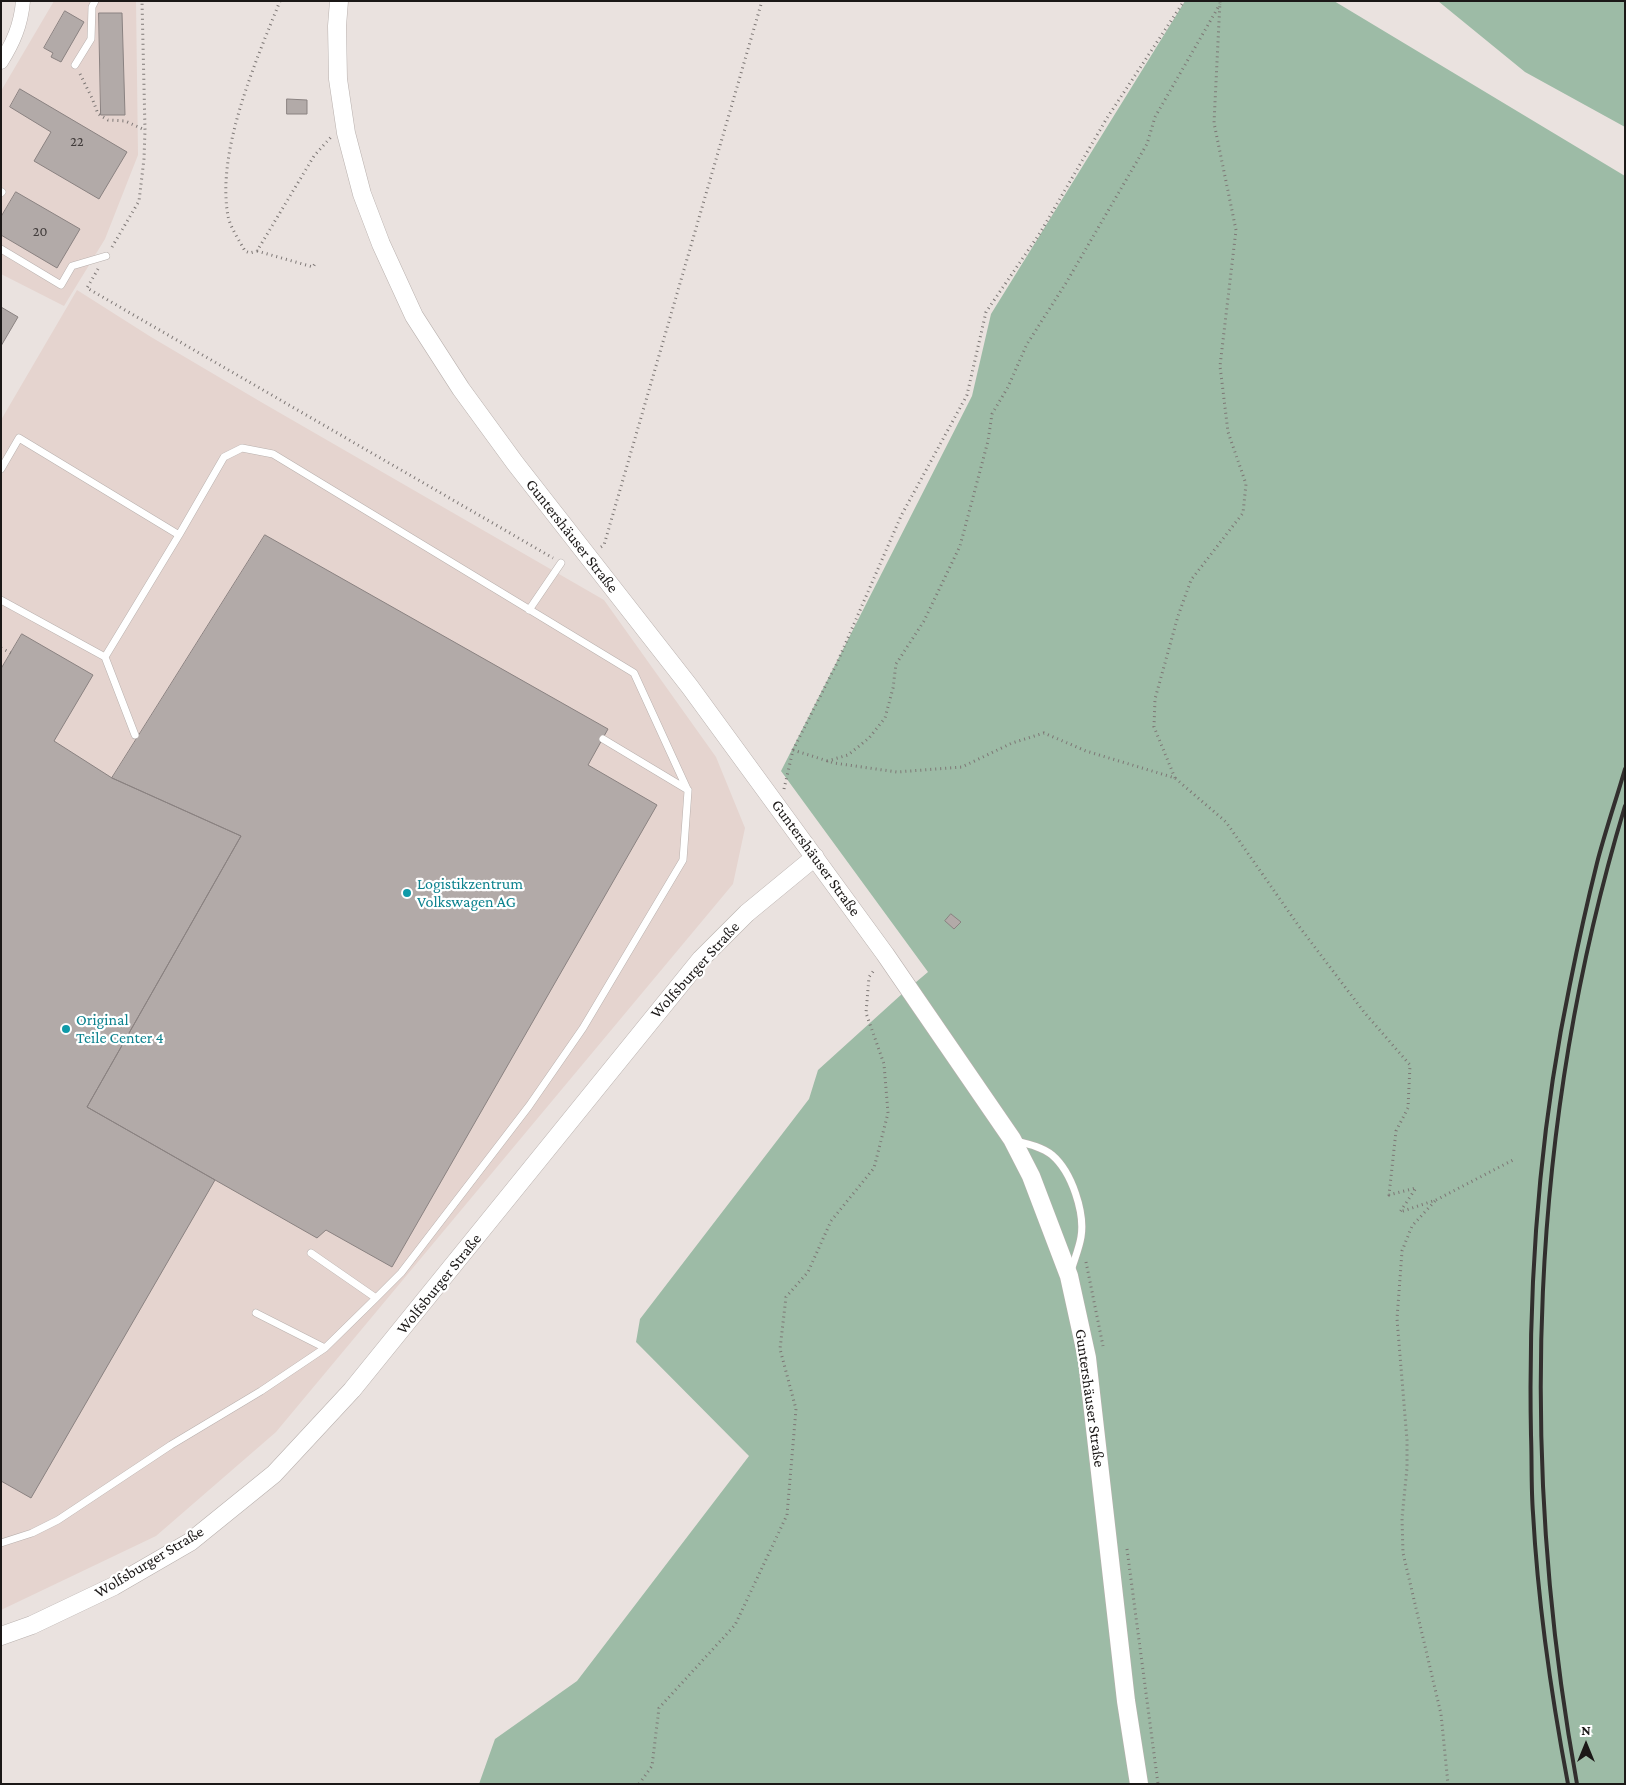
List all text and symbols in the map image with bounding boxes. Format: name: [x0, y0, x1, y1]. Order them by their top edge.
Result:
house number: 22: [70, 134, 84, 150]
house number: 20: [33, 224, 47, 240]
street label: Guntershäuser Straße: [522, 475, 622, 597]
street label: Guntershäuser Straße: [767, 796, 865, 920]
place label: Logistikzentrum Volkswagen AG: [417, 874, 523, 912]
marker: Logistikzentrum Volkswagen AG: [401, 887, 413, 899]
street label: Wolfsburger Straße: [646, 918, 744, 1022]
place label: Original Teile Center 4: [76, 1010, 164, 1048]
marker: Original Teile Center 4: [60, 1023, 72, 1035]
street label: Wolfsburger Straße: [393, 1230, 485, 1338]
street label: Guntershäuser Straße: [1071, 1328, 1109, 1468]
street label: Wolfsburger Straße: [91, 1522, 207, 1602]
north arrow: [1561, 1720, 1611, 1770]
text: N: [1581, 1722, 1591, 1738]

